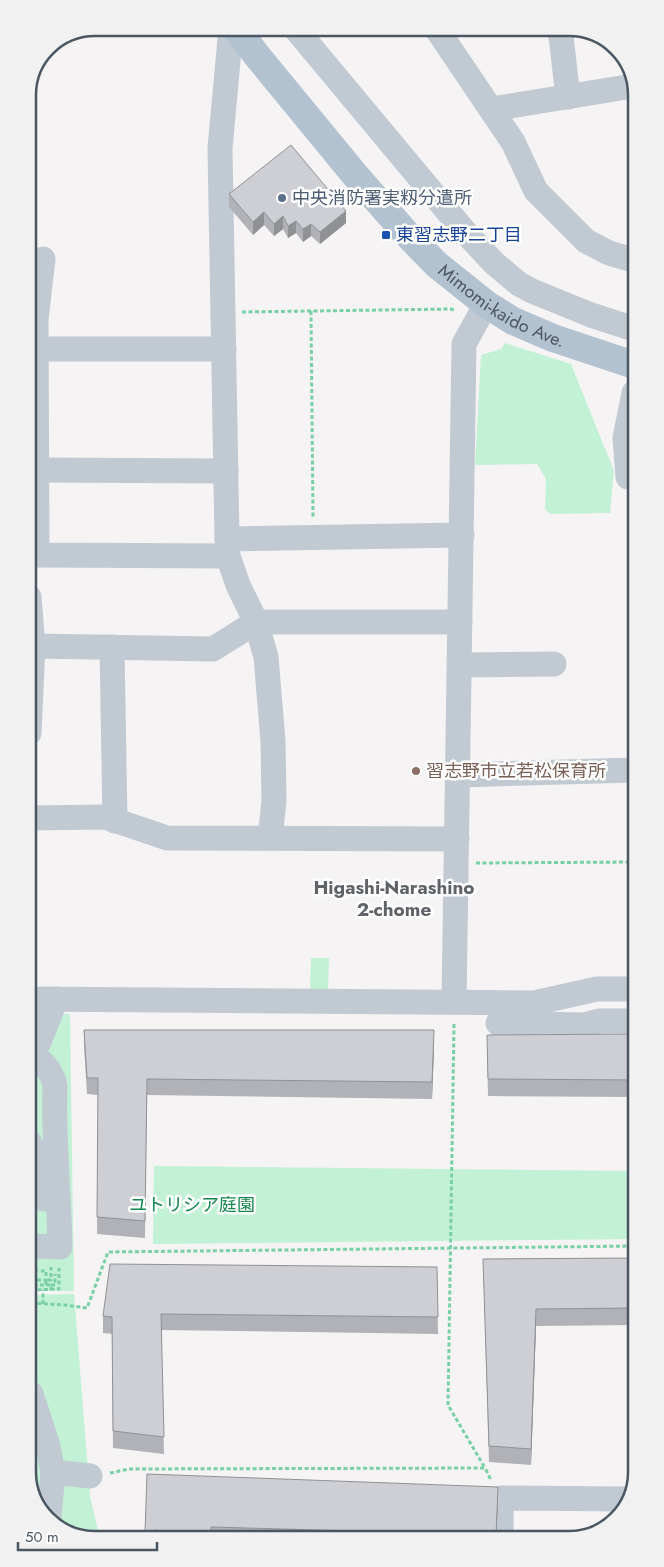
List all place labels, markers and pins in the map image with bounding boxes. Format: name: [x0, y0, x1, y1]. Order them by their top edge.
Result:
place label: 中央消防署実籾分遣所: [292, 185, 472, 211]
marker: 中央消防署実籾分遣所: [276, 192, 288, 204]
place label: 東習志野二丁目: [396, 222, 522, 248]
marker: 東習志野二丁目: [380, 229, 392, 241]
place label: 習志野市立若松保育所: [426, 758, 606, 784]
marker: 習志野市立若松保育所: [410, 765, 422, 777]

